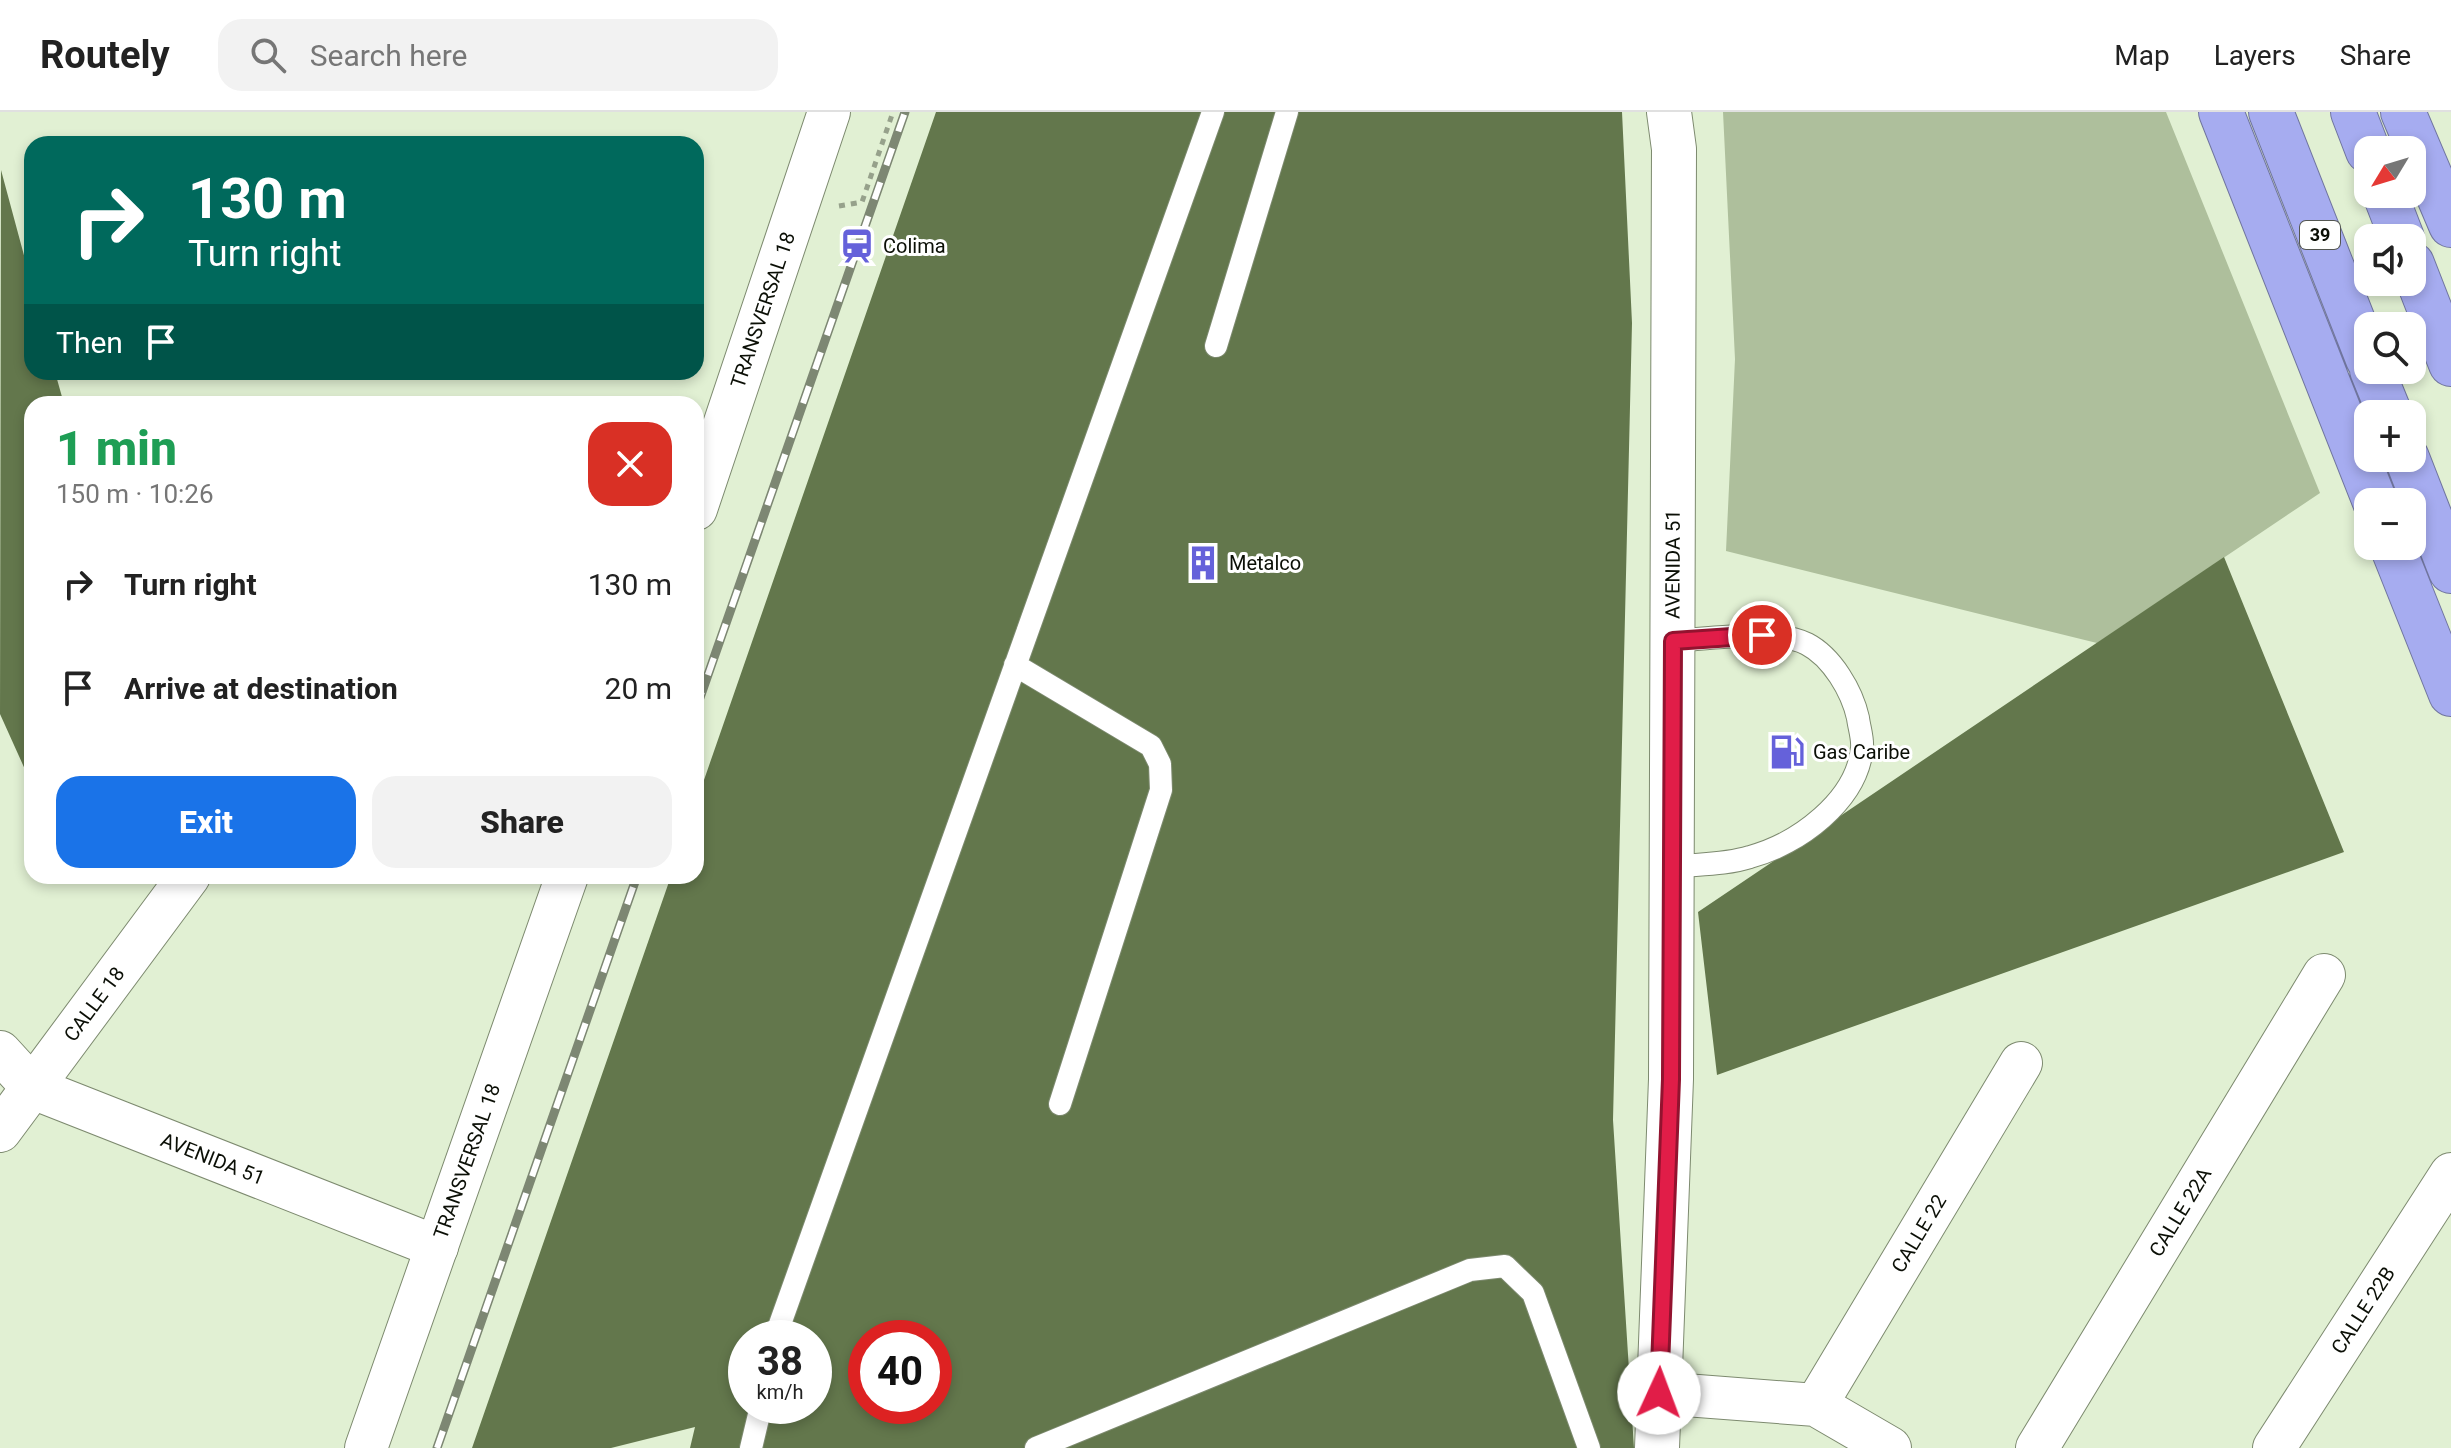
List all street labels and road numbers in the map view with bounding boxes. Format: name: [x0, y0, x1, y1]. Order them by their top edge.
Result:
road number: 39: [2300, 221, 2340, 249]
street label: TRANSVERSAL 18: [725, 229, 800, 391]
street label: AVENIDA 51: [1660, 509, 1685, 619]
street label: CALLE 18: [59, 962, 129, 1046]
street label: TRANSVERSAL 18: [428, 1080, 505, 1242]
street label: AVENIDA 51: [157, 1128, 268, 1190]
street label: CALLE 22A: [2144, 1163, 2216, 1261]
street label: CALLE 22: [1886, 1190, 1951, 1277]
street label: CALLE 22B: [2326, 1262, 2400, 1358]

